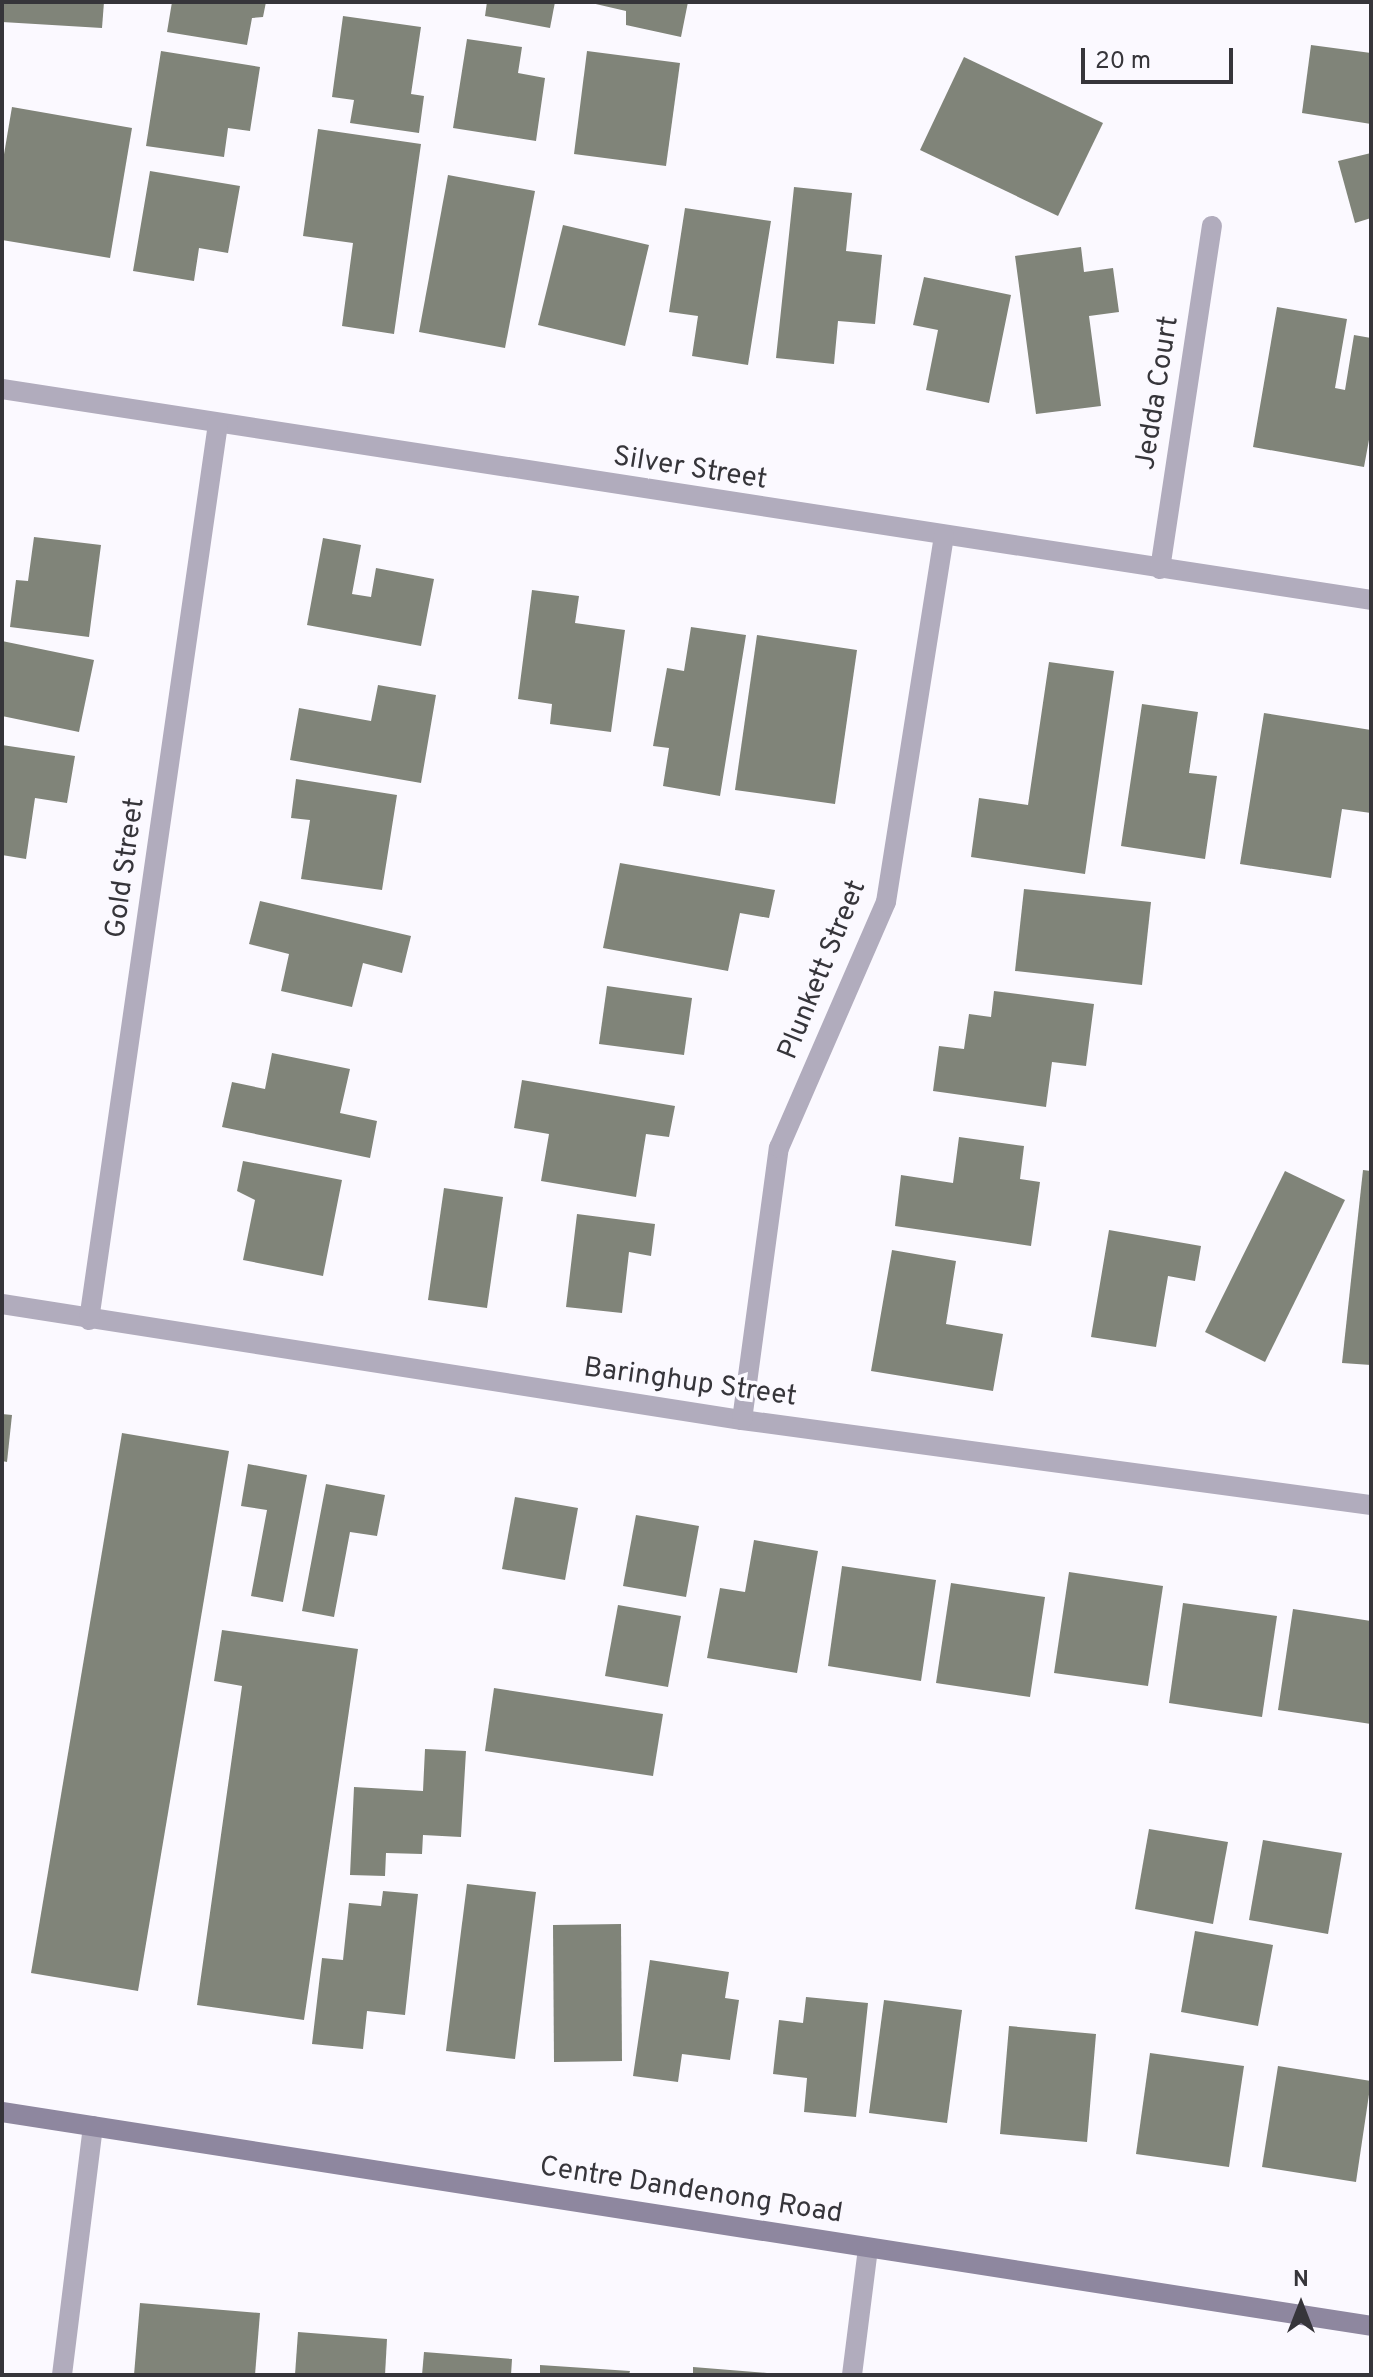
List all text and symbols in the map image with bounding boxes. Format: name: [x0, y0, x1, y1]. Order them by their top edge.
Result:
scale bar: [1085, 32, 1237, 82]
text: 20 m: [1095, 47, 1151, 77]
street label: Jedda Court: [1129, 314, 1187, 472]
street label: Silver Street: [611, 440, 769, 498]
street label: Gold Street: [100, 796, 152, 940]
street label: Plunkett Street: [772, 876, 874, 1064]
street label: Baringhup Street: [581, 1351, 799, 1415]
street label: Centre Dandenong Road: [537, 2150, 845, 2232]
north arrow: [1261, 2265, 1341, 2345]
text: N: [1293, 2267, 1309, 2294]

